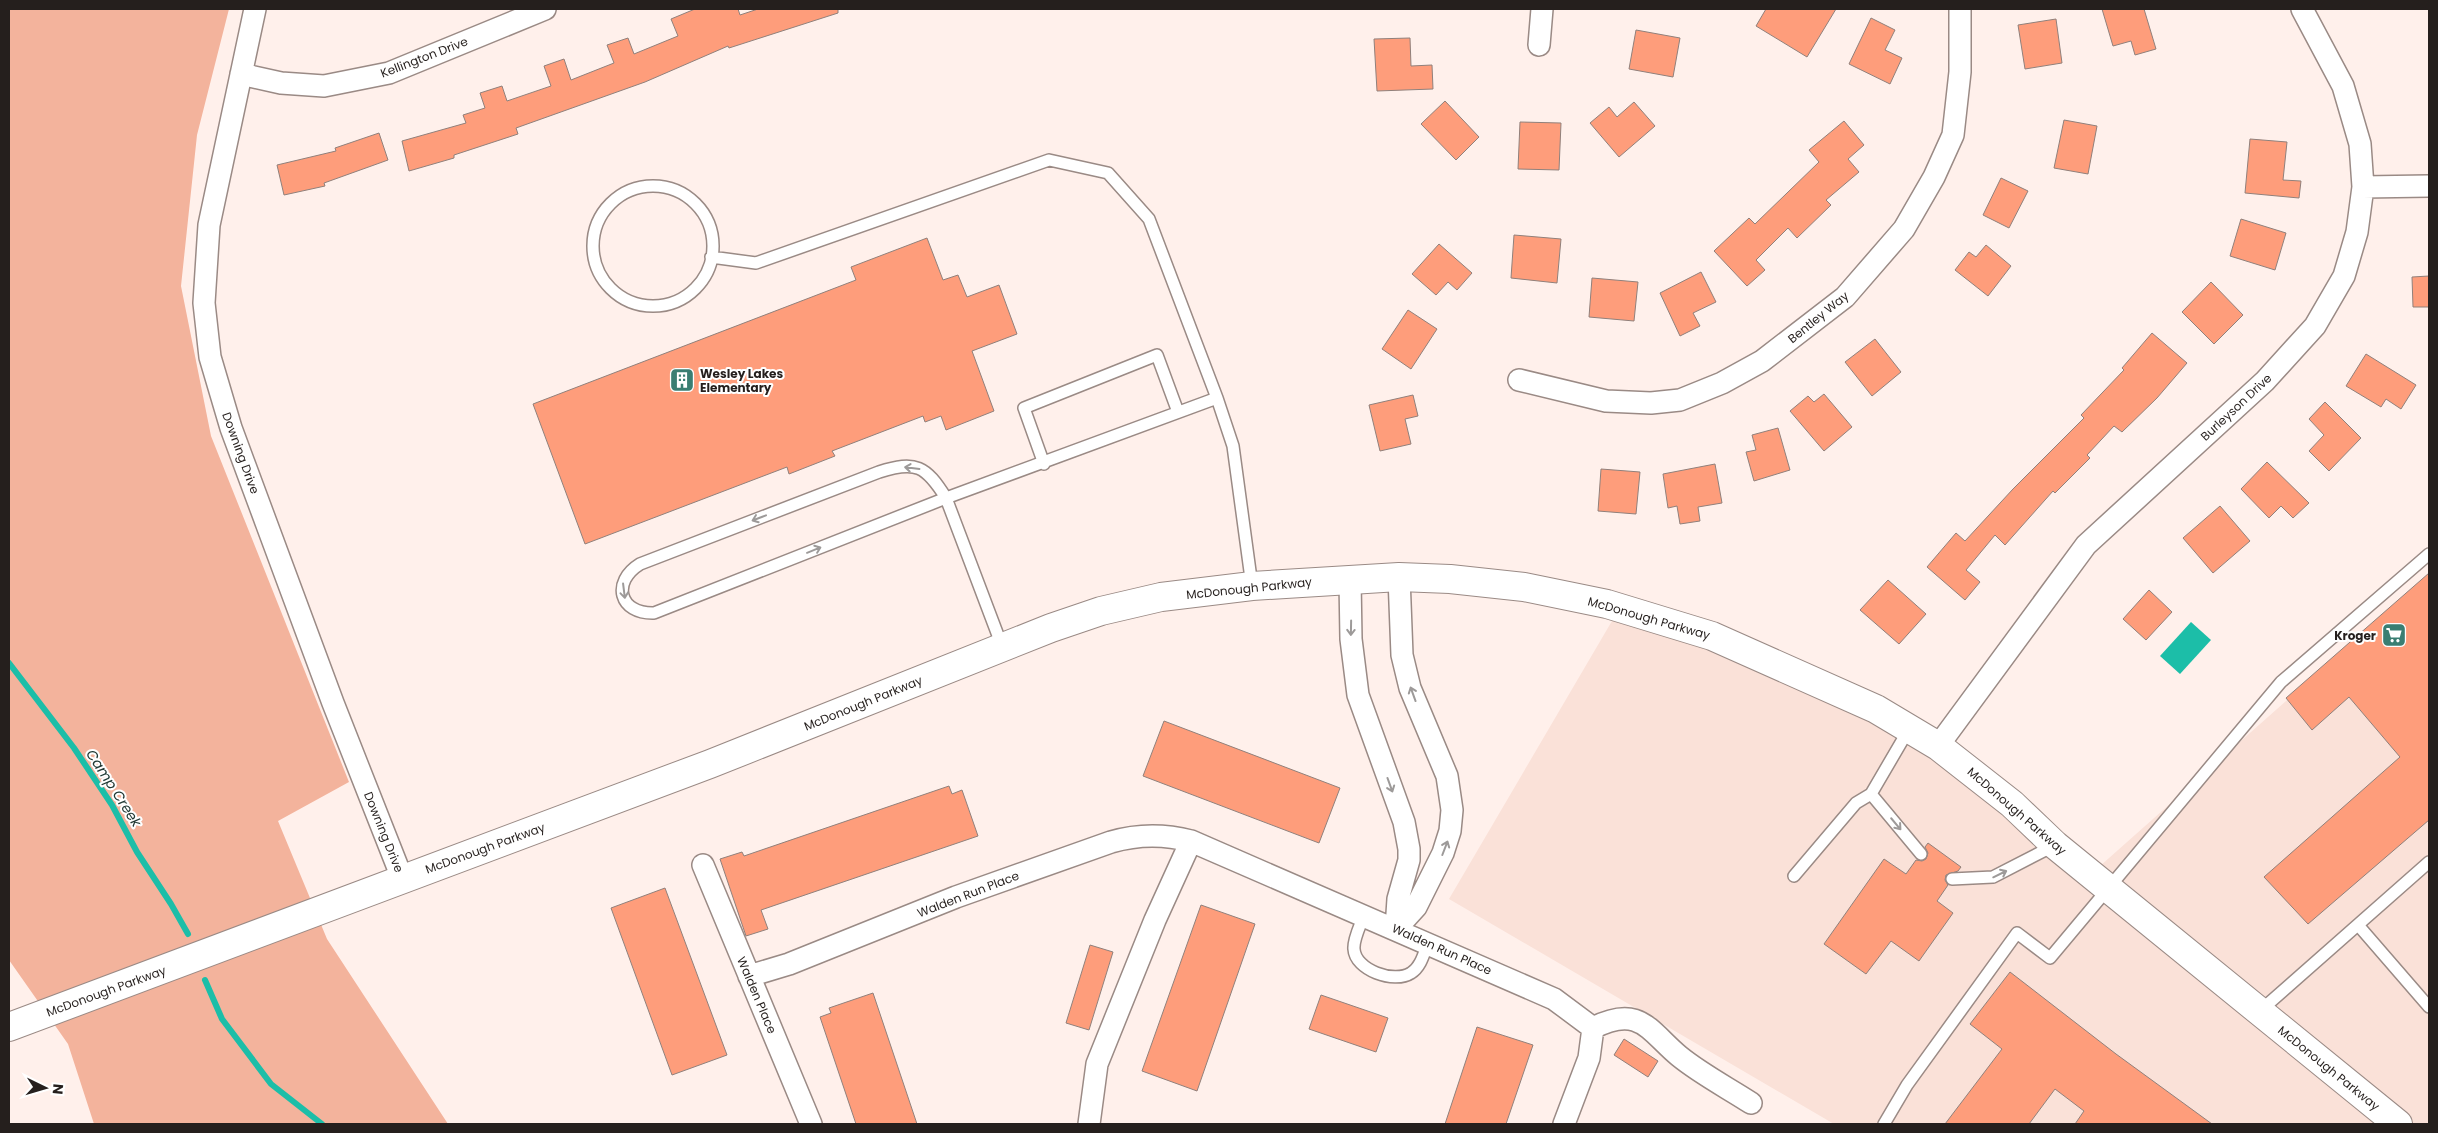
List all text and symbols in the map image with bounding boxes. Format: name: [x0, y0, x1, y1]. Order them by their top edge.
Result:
street label: Kellington Drive: [378, 33, 470, 81]
street label: Bentley Way: [1784, 287, 1852, 347]
place label: Wesley Lakes Elementary: [700, 365, 783, 396]
building icon: Wesley Lakes Elementary: [669, 367, 695, 393]
street label: Burleyson Drive: [2197, 370, 2275, 444]
street label: Downing Drive: [218, 410, 264, 496]
one-way arrow: [904, 463, 920, 473]
one-way arrow: [752, 514, 767, 523]
one-way arrow: [806, 545, 821, 554]
street label: McDonough Parkway: [1185, 573, 1313, 603]
one-way arrow: [620, 583, 630, 599]
street label: McDonough Parkway: [1586, 592, 1712, 644]
one-way arrow: [1347, 620, 1356, 636]
supermarket icon: Kroger: [2381, 622, 2407, 648]
place label: Kroger: [2334, 627, 2376, 644]
street label: McDonough Parkway: [801, 671, 925, 735]
one-way arrow: [1408, 687, 1417, 702]
water label: Camp Creek: [81, 745, 147, 831]
street label: McDonough Parkway: [1964, 763, 2070, 859]
one-way arrow: [1386, 776, 1395, 792]
street label: Downing Drive: [360, 789, 408, 875]
one-way arrow: [1890, 817, 1901, 830]
street label: McDonough Parkway: [423, 818, 547, 878]
one-way arrow: [1440, 841, 1450, 856]
street label: Walden Run Place: [915, 867, 1021, 921]
one-way arrow: [1992, 868, 2007, 878]
street label: Walden Run Place: [1389, 919, 1495, 979]
street label: Walden Place: [733, 954, 781, 1036]
street label: McDonough Parkway: [44, 961, 168, 1021]
street label: McDonough Parkway: [2275, 1022, 2384, 1114]
north arrow: [20, 1063, 70, 1113]
text: N: [48, 1083, 68, 1095]

